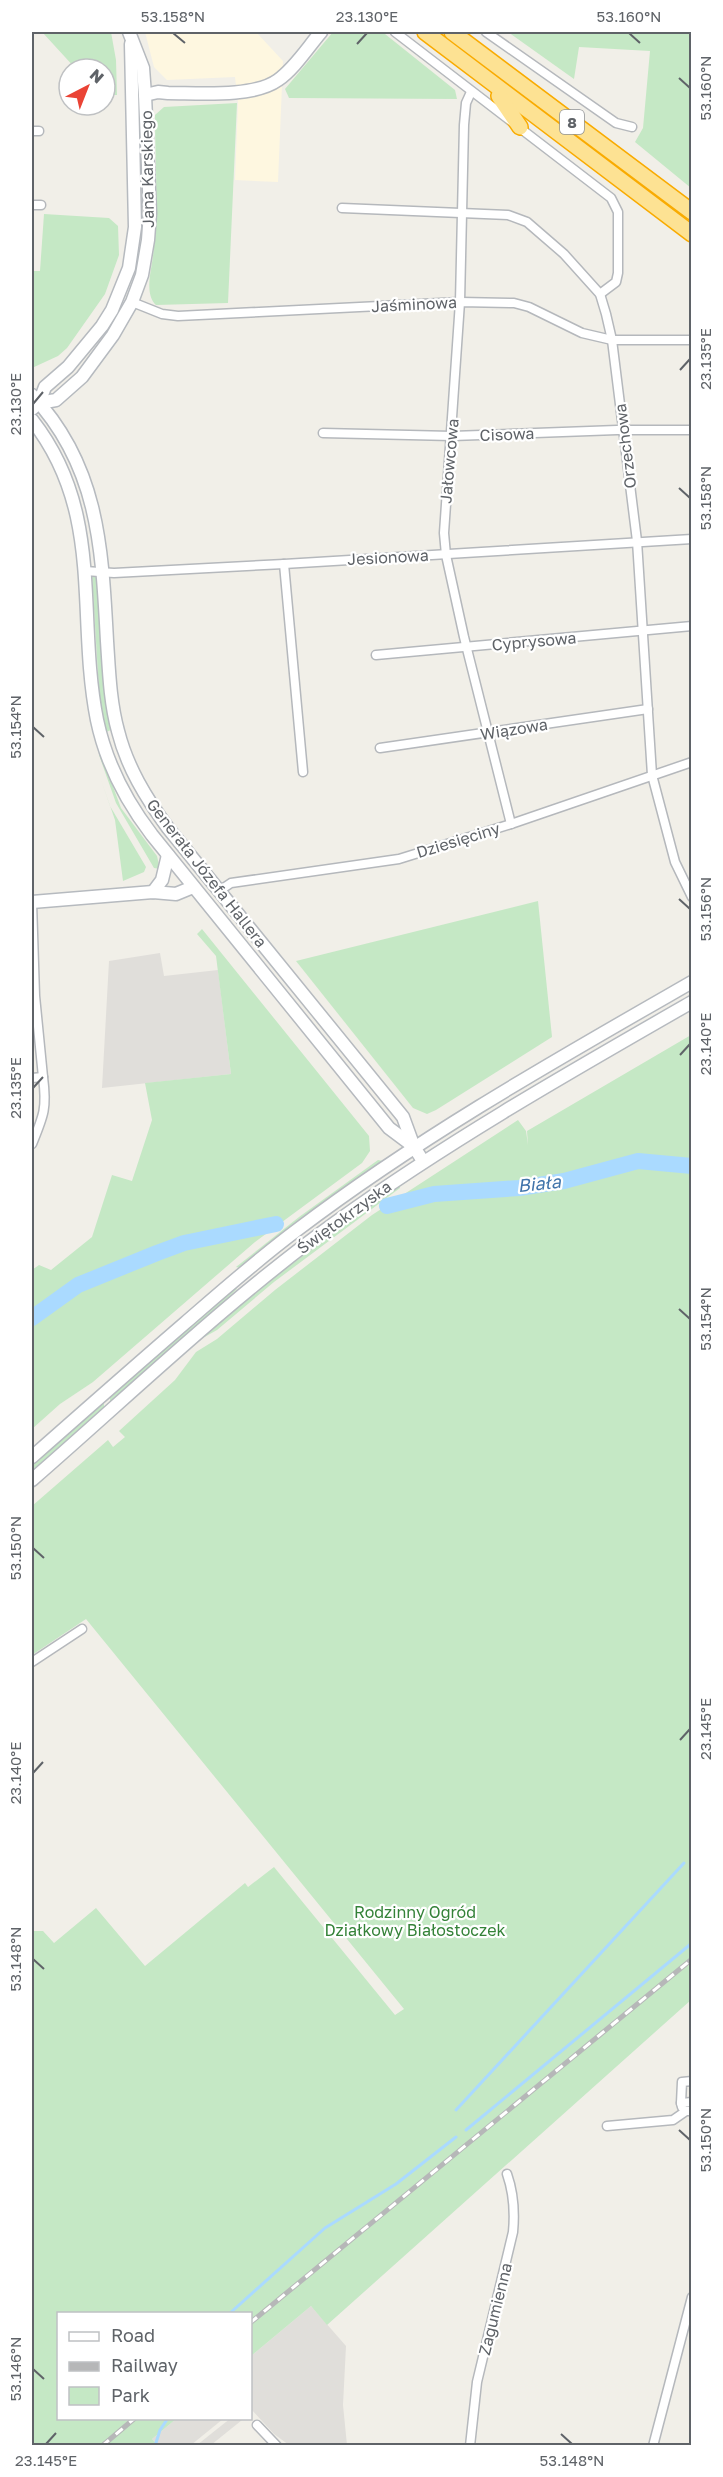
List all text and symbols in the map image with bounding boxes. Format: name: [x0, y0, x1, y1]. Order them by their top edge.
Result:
text: 53.158°N: [141, 7, 205, 25]
text: 23.130°E: [336, 7, 398, 25]
text: 53.160°N: [597, 7, 661, 25]
text: 53.160°N: [696, 56, 714, 120]
north arrow: [57, 57, 117, 117]
text: N: [86, 64, 108, 87]
street label: Jana Karskiego: [136, 110, 158, 228]
road number: 8: [560, 110, 584, 134]
street label: Jaśminowa: [371, 292, 457, 316]
text: 23.135°E: [696, 328, 714, 390]
text: 23.130°E: [6, 373, 24, 435]
street label: Orzechowa: [610, 402, 640, 490]
street label: Jałowcowa: [435, 418, 463, 504]
street label: Cisowa: [479, 423, 535, 445]
text: 53.158°N: [696, 466, 714, 530]
street label: Jesionowa: [347, 545, 429, 569]
street label: Cyprysowa: [491, 627, 577, 655]
text: 53.154°N: [6, 695, 24, 759]
street label: Wiązowa: [479, 714, 549, 744]
street label: Generała Józefa Hallera: [143, 795, 271, 951]
street label: Dziesięciny: [414, 818, 502, 862]
text: 53.156°N: [696, 877, 714, 941]
text: 23.140°E: [696, 1013, 714, 1075]
text: 23.135°E: [6, 1057, 24, 1119]
water label: Biała: [516, 1170, 563, 1196]
street label: Świętokrzyska: [293, 1176, 395, 1258]
text: 53.154°N: [696, 1287, 714, 1351]
text: 53.150°N: [6, 1516, 24, 1580]
text: 23.145°E: [696, 1698, 714, 1760]
text: 23.140°E: [6, 1742, 24, 1804]
park label: Rodzinny Ogród Działkowy Białostoczek: [325, 1902, 505, 1940]
text: 53.148°N: [6, 1927, 24, 1991]
text: 53.150°N: [696, 2108, 714, 2172]
street label: Zagumienna: [474, 2261, 516, 2357]
legend: [57, 2312, 252, 2420]
text: Road: [111, 2324, 155, 2346]
text: 53.146°N: [6, 2337, 24, 2401]
text: Railway: [111, 2354, 178, 2376]
text: Park: [111, 2384, 150, 2406]
text: 23.145°E: [15, 2451, 77, 2469]
text: 53.148°N: [540, 2451, 604, 2469]

